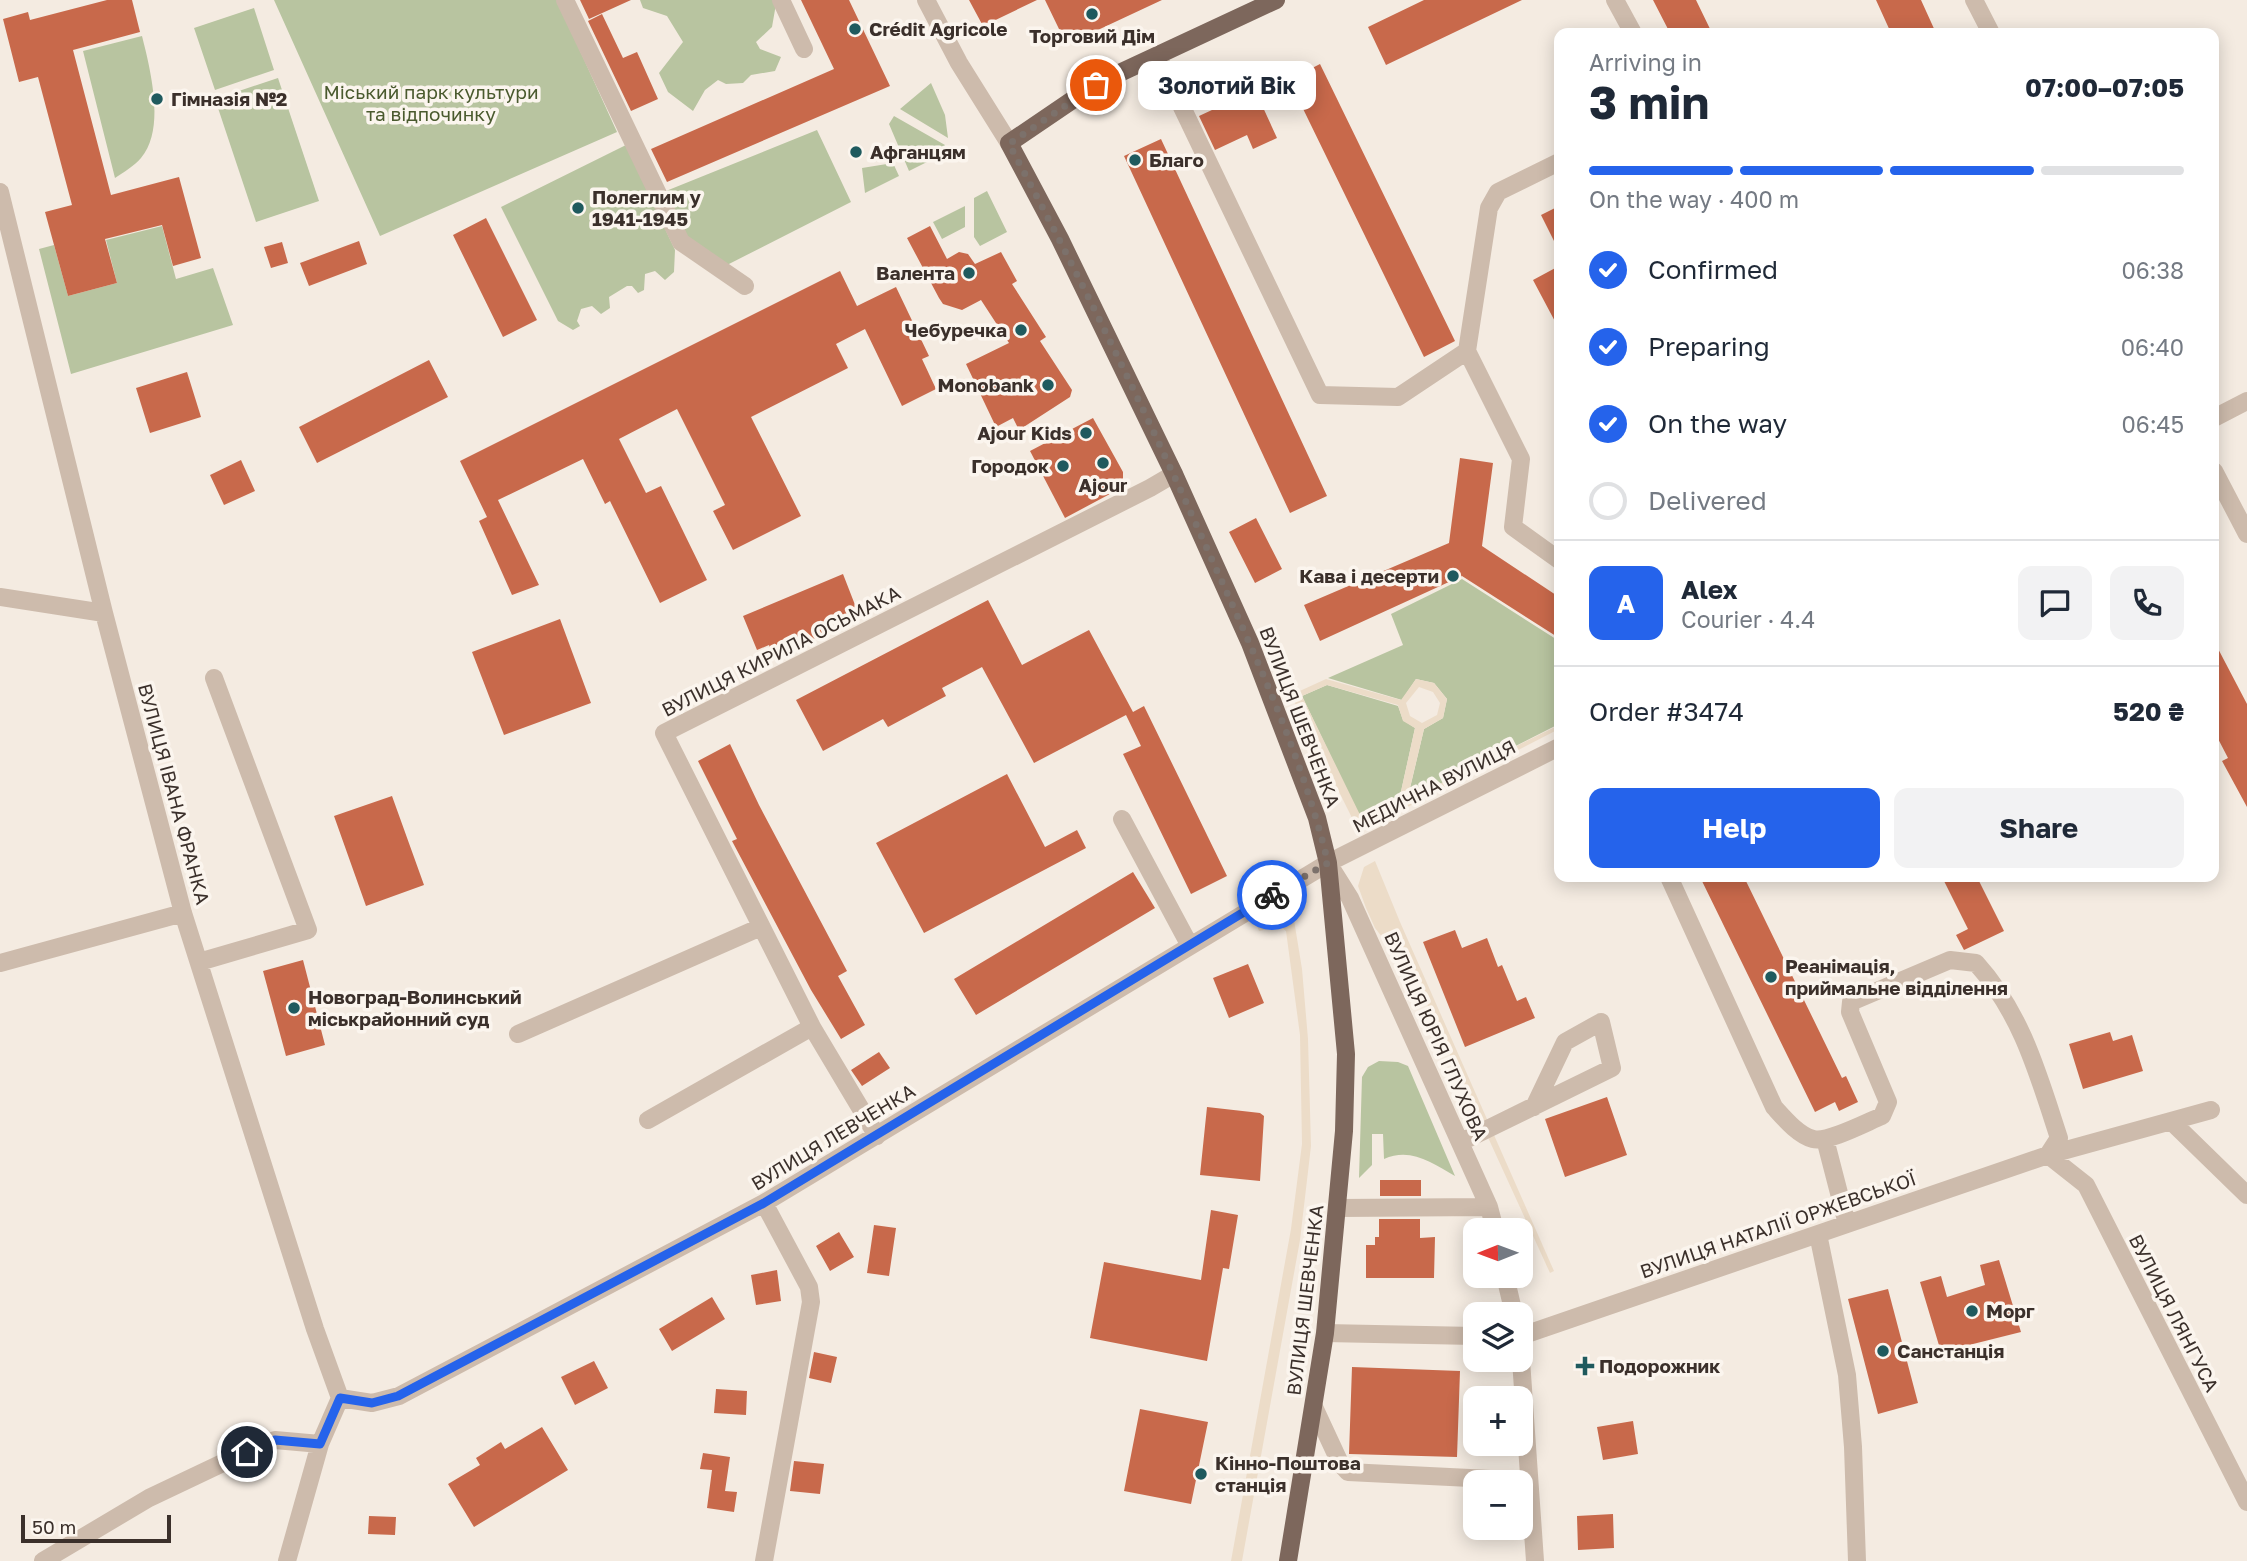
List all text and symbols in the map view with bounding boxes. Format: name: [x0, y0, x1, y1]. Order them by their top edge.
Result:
marker: Торговий Дім: [1084, 6, 1100, 22]
place label: Crédit Agricole: [869, 17, 1007, 40]
marker: Crédit Agricole: [847, 21, 863, 37]
place label: Торговий Дім: [1029, 24, 1155, 47]
text: Arriving in: [1589, 48, 1702, 76]
pin: [1066, 55, 1126, 115]
callout: Золотий Вік: [1138, 60, 1316, 110]
icon: bag: [1077, 66, 1115, 104]
text: Золотий Вік: [1158, 71, 1296, 99]
text: 07:00–07:05: [2025, 72, 2184, 103]
text: 3 min: [1589, 74, 1709, 129]
park label: Міський парк культури та відпочинку: [323, 80, 539, 125]
place label: Гімназія №2: [171, 87, 287, 110]
marker: Гімназія №2: [149, 91, 165, 107]
place label: Афганцям: [870, 140, 966, 163]
marker: Афганцям: [848, 144, 864, 160]
place label: Благо: [1149, 148, 1204, 171]
marker: Благо: [1127, 152, 1143, 168]
place label: Полеглим у 1941-1945: [592, 185, 702, 230]
text: On the way · 400 m: [1589, 185, 1799, 213]
marker: Полеглим у 1941-1945: [570, 200, 586, 216]
icon: check: [1589, 251, 1627, 289]
text: Confirmed: [1648, 254, 1778, 285]
text: 06:38: [2121, 256, 2184, 284]
place label: Валента: [876, 261, 955, 284]
marker: Валента: [961, 265, 977, 281]
place label: Чебуречка: [905, 318, 1007, 341]
marker: Чебуречка: [1013, 322, 1029, 338]
icon: check: [1589, 328, 1627, 366]
text: Preparing: [1648, 331, 1770, 362]
text: 06:40: [2121, 333, 2184, 361]
place label: Monobank: [938, 373, 1034, 396]
marker: Monobank: [1040, 377, 1056, 393]
icon: check: [1589, 405, 1627, 443]
text: On the way: [1648, 408, 1787, 439]
text: 06:45: [2122, 410, 2184, 438]
place label: Ajour Kids: [977, 421, 1072, 444]
marker: Ajour Kids: [1078, 425, 1094, 441]
place label: Городок: [971, 454, 1049, 477]
marker: Ajour: [1095, 455, 1111, 471]
marker: Городок: [1055, 458, 1071, 474]
place label: Ajour: [1079, 473, 1128, 496]
text: Delivered: [1648, 485, 1767, 516]
place label: Кава і десерти: [1299, 564, 1439, 587]
button: chat: [2018, 566, 2092, 640]
button: phone: [2110, 566, 2184, 640]
marker: Кава і десерти: [1445, 568, 1461, 584]
text: Alex: [1681, 574, 1738, 605]
street label: ВУЛИЦЯ КИРИЛА ОСЬМАКА: [658, 580, 904, 721]
text: A: [1617, 588, 1635, 619]
text: Courier · 4.4: [1681, 605, 1815, 633]
street label: ВУЛИЦЯ ШЕВЧЕНКА: [1255, 623, 1346, 811]
street label: ВУЛИЦЯ ІВАНА ФРАНКА: [134, 681, 215, 907]
text: Order #3474: [1589, 696, 1744, 727]
text: 520 ₴: [2113, 696, 2184, 727]
street label: МЕДИЧНА ВУЛИЦЯ: [1348, 734, 1519, 837]
button: Help: [1589, 788, 1880, 868]
button: Share: [1894, 788, 2184, 868]
courier: [1237, 860, 1307, 930]
icon: bike: [1253, 876, 1291, 914]
street label: ВУЛИЦЯ ЮРІЯ ГЛУХОВА: [1380, 928, 1493, 1144]
place label: Реанімація, приймальне відділення: [1785, 954, 2008, 999]
marker: Реанімація, приймальне відділення: [1763, 969, 1779, 985]
place label: Новоград-Волинський міськрайонний суд: [308, 985, 522, 1030]
marker: Новоград-Волинський міськрайонний суд: [286, 1000, 302, 1016]
street label: ВУЛИЦЯ ЛЕВЧЕНКА: [747, 1078, 919, 1195]
street label: ВУЛИЦЯ НАТАЛІЇ ОРЖЕВСЬКОЇ: [1637, 1166, 1920, 1283]
street label: ВУЛИЦЯ ШЕВЧЕНКА: [1281, 1203, 1328, 1397]
north arrow: [1463, 1218, 1533, 1288]
map controls: [1463, 1218, 1533, 1540]
street label: ВУЛИЦЯ ЛЯНГУСА: [2125, 1230, 2224, 1396]
place label: Морг: [1986, 1299, 2035, 1322]
button: layers: [1463, 1302, 1533, 1372]
marker: Морг: [1964, 1303, 1980, 1319]
place label: Санстанція: [1897, 1339, 2004, 1362]
marker: Санстанція: [1875, 1343, 1891, 1359]
place label: Подорожник: [1599, 1354, 1720, 1377]
marker: Подорожник: [1577, 1358, 1593, 1374]
button: +: [1463, 1386, 1533, 1456]
pin: [217, 1422, 277, 1482]
icon: home: [228, 1433, 266, 1471]
place label: Кінно-Поштова станція: [1215, 1451, 1361, 1496]
marker: Кінно-Поштова станція: [1193, 1466, 1209, 1482]
button: −: [1463, 1470, 1533, 1540]
scale bar: [21, 1512, 172, 1544]
text: 50 m: [32, 1515, 76, 1538]

